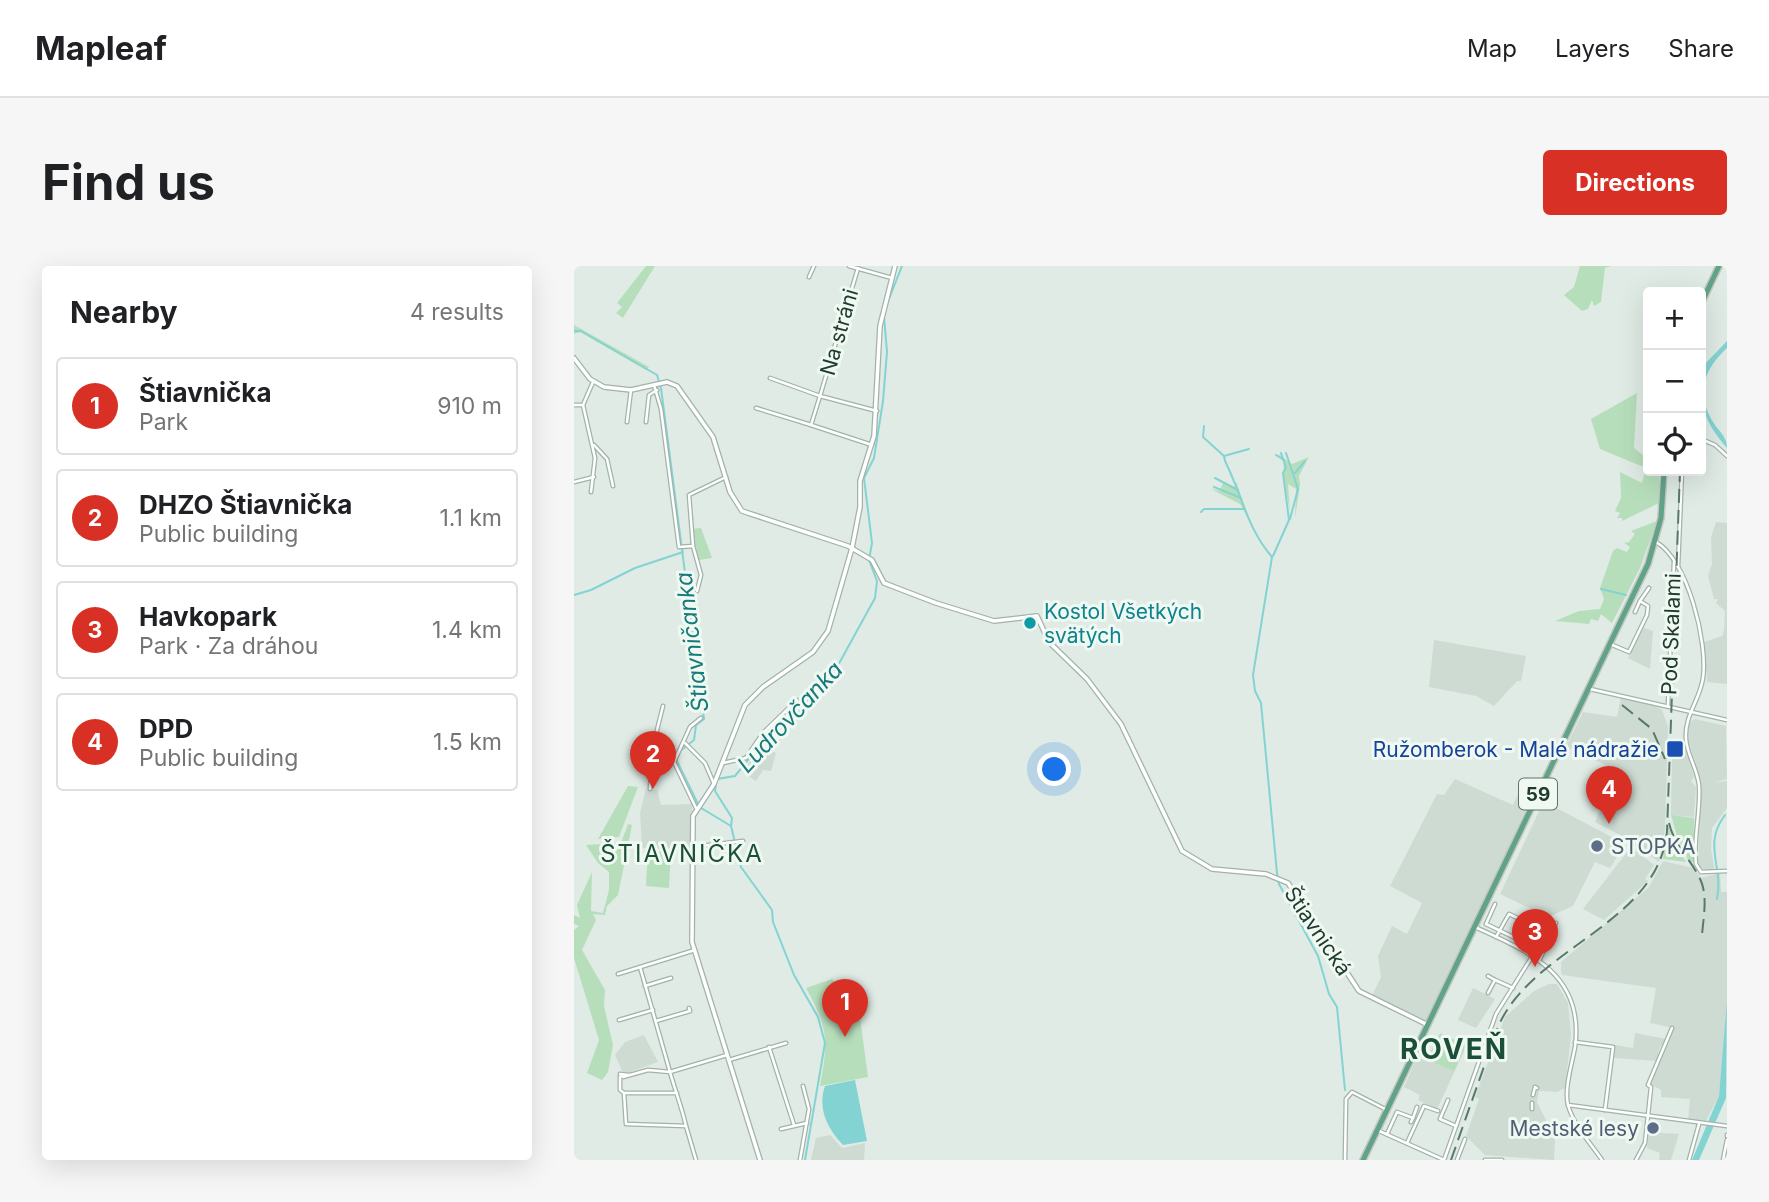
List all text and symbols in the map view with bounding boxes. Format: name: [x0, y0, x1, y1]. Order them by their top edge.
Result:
text: Mapleaf: [35, 28, 167, 68]
text: Map: [1467, 34, 1517, 63]
text: Layers: [1555, 34, 1630, 63]
text: Share: [1668, 34, 1734, 63]
button: Directions: [1543, 150, 1727, 215]
text: Find us: [42, 153, 215, 212]
street label: Na stráni: [815, 286, 863, 378]
map controls: [1643, 287, 1706, 476]
button: +: [1643, 287, 1706, 350]
text: Nearby: [70, 294, 178, 330]
text: 4 results: [410, 298, 504, 326]
button: −: [1643, 350, 1706, 413]
text: Štiavnička: [139, 377, 272, 408]
text: 1: [90, 392, 100, 420]
text: 910 m: [437, 392, 502, 420]
text: Park: [139, 408, 188, 436]
button: locate: [1643, 413, 1706, 476]
text: DHZO Štiavnička: [139, 489, 352, 520]
text: 2: [88, 504, 102, 532]
text: 1.1 km: [439, 504, 502, 532]
text: Public building: [139, 520, 298, 548]
water label: Štiavničanka: [670, 570, 714, 714]
street label: Pod Skalami: [1656, 573, 1686, 695]
place label: Kostol Všetkých svätých: [1044, 599, 1202, 648]
text: Havkopark: [139, 601, 277, 632]
marker: Kostol Všetkých svätých: [1022, 615, 1038, 631]
text: 3: [88, 616, 102, 644]
text: 1.4 km: [432, 616, 502, 644]
text: Park · Za dráhou: [139, 632, 318, 660]
water label: Ludrovčanka: [731, 656, 849, 778]
text: DPD: [139, 713, 193, 744]
text: 4: [87, 728, 103, 756]
text: 1.5 km: [433, 728, 502, 756]
pin: 2: [630, 731, 676, 789]
place label: Ružomberok - Malé nádražie: [1373, 737, 1659, 762]
marker: Ružomberok - Malé nádražie: [1665, 739, 1685, 759]
text: Public building: [139, 744, 298, 772]
your location: [1037, 752, 1071, 786]
pin: 4: [1586, 766, 1632, 824]
road number: 59: [1519, 778, 1557, 810]
place label: STOPKA: [1611, 834, 1695, 859]
district label: ŠTIAVNIČKA: [600, 838, 764, 868]
marker: STOPKA: [1589, 838, 1605, 854]
street label: Štiavnická: [1279, 882, 1357, 980]
pin: 3: [1512, 909, 1558, 967]
pin: 1: [822, 979, 868, 1037]
district label: ROVEŇ: [1400, 1031, 1508, 1066]
place label: Mestské lesy: [1510, 1116, 1639, 1141]
marker: Mestské lesy: [1645, 1120, 1661, 1136]

